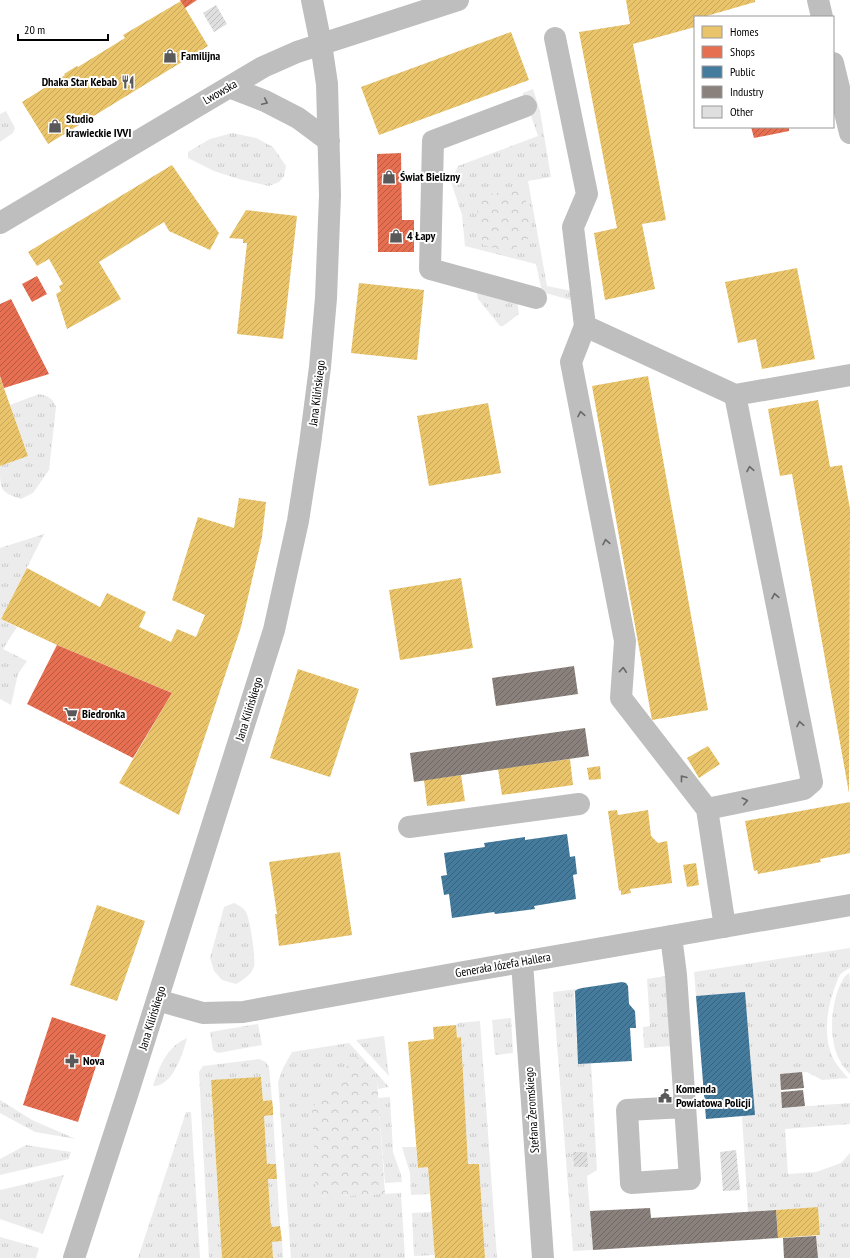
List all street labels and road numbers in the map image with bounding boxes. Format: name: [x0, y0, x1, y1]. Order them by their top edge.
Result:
street label: Lwowska: [200, 76, 240, 107]
street label: Jana Kilińskiego: [305, 359, 328, 428]
street label: Jana Kilińskiego: [231, 675, 265, 744]
street label: Generała Józefa Hallera: [454, 949, 552, 980]
street label: Jana Kilińskiego: [134, 984, 168, 1053]
street label: Stefana Żeromskiego: [521, 1067, 542, 1154]

